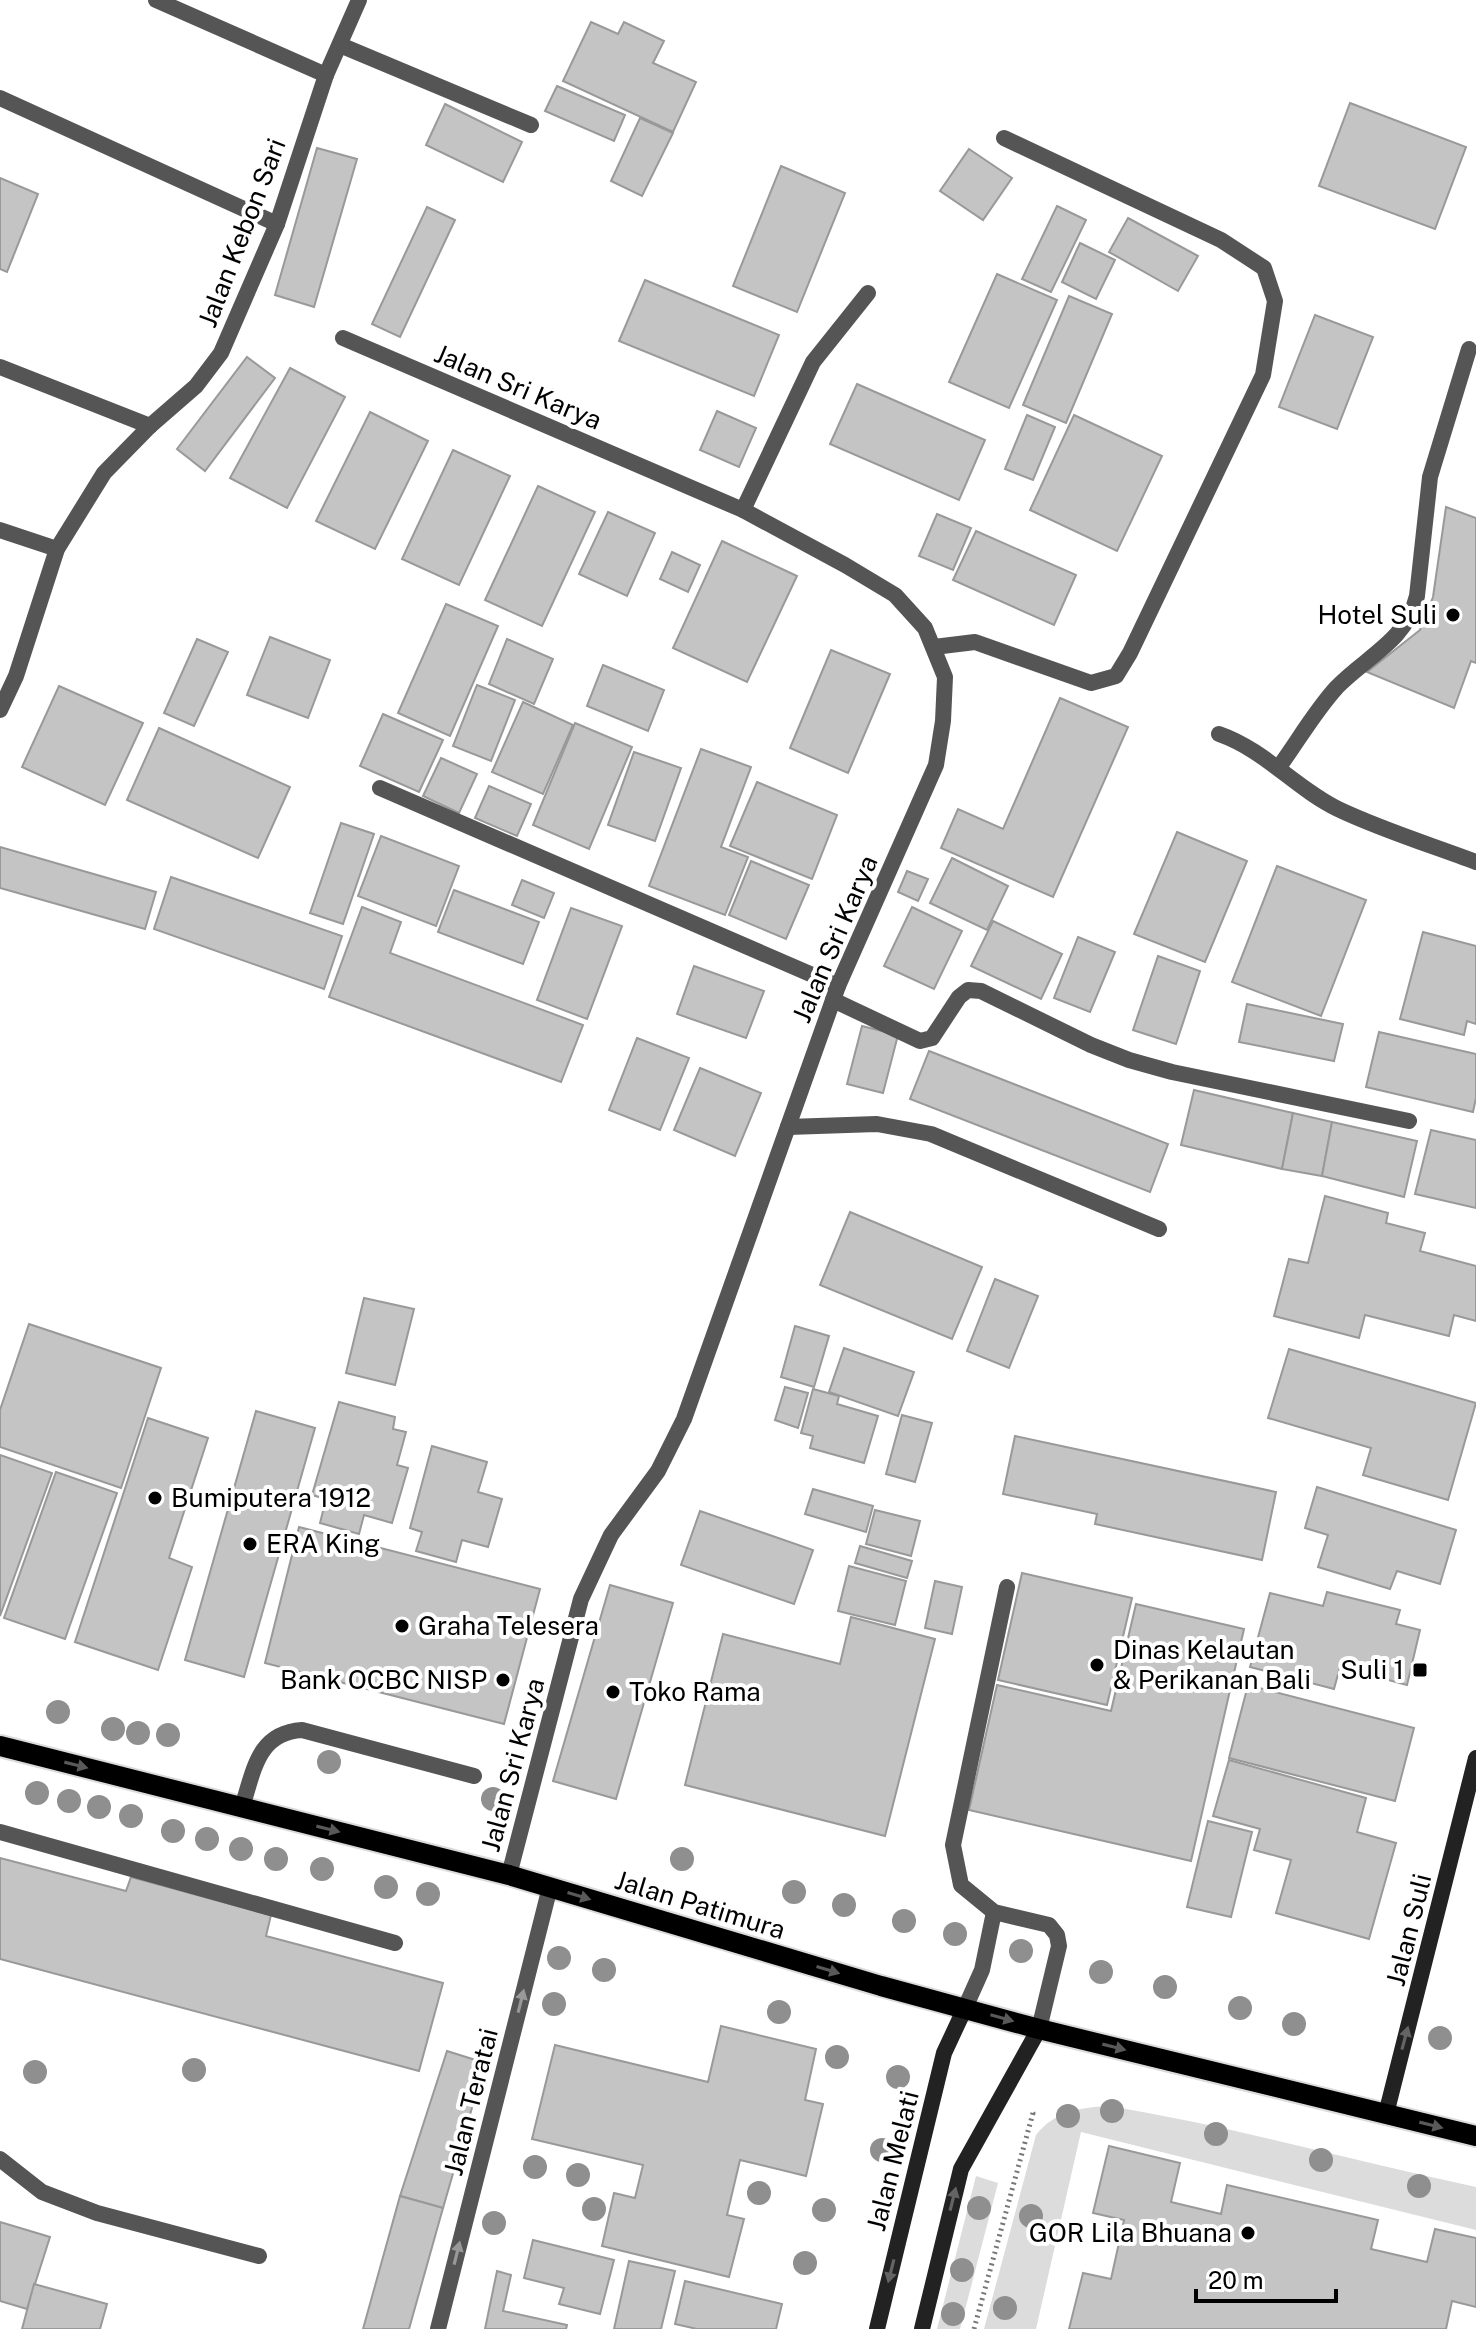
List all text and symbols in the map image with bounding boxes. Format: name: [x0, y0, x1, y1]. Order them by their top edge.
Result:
street label: Jalan Kebon Sari: [191, 134, 292, 332]
street label: Jalan Sri Karya: [430, 337, 606, 436]
place label: Hotel Suli: [1318, 599, 1437, 630]
marker: Hotel Suli: [1444, 606, 1462, 624]
street label: Jalan Sri Karya: [785, 851, 884, 1027]
place label: Bumiputera 1912: [171, 1482, 371, 1513]
marker: Bumiputera 1912: [146, 1489, 164, 1507]
place label: ERA King: [266, 1528, 380, 1559]
marker: ERA King: [241, 1535, 259, 1553]
place label: Graha Telesera: [418, 1610, 599, 1641]
marker: Graha Telesera: [393, 1617, 411, 1635]
place label: Dinas Kelautan & Perikanan Bali: [1113, 1634, 1311, 1695]
place label: Suli 1: [1340, 1654, 1404, 1685]
marker: Dinas Kelautan & Perikanan Bali: [1088, 1656, 1106, 1674]
marker: Suli 1: [1411, 1661, 1429, 1679]
place label: Bank OCBC NISP: [280, 1664, 487, 1695]
marker: Bank OCBC NISP: [494, 1671, 512, 1689]
street label: Jalan Sri Karya: [474, 1675, 551, 1855]
place label: Toko Rama: [629, 1676, 761, 1707]
marker: Toko Rama: [604, 1683, 622, 1701]
one-way arrow: [63, 1759, 88, 1771]
one-way arrow: [315, 1823, 340, 1835]
street label: Jalan Patimura: [611, 1864, 789, 1945]
street label: Jalan Suli: [1380, 1870, 1437, 1989]
one-way arrow: [567, 1890, 591, 1903]
one-way arrow: [816, 1964, 840, 1977]
one-way arrow: [515, 1989, 528, 2014]
one-way arrow: [989, 2013, 1014, 2025]
street label: Jalan Teratai: [437, 2025, 504, 2179]
one-way arrow: [1400, 2026, 1412, 2051]
one-way arrow: [1102, 2042, 1127, 2054]
street label: Jalan Melati: [860, 2087, 925, 2234]
one-way arrow: [1418, 2119, 1443, 2132]
one-way arrow: [948, 2186, 960, 2211]
place label: GOR Lila Bhuana: [1029, 2217, 1232, 2248]
marker: GOR Lila Bhuana: [1239, 2224, 1257, 2242]
one-way arrow: [452, 2241, 464, 2266]
scale bar: [1196, 2253, 1336, 2303]
one-way arrow: [884, 2259, 896, 2284]
text: 20 m: [1208, 2266, 1264, 2294]

